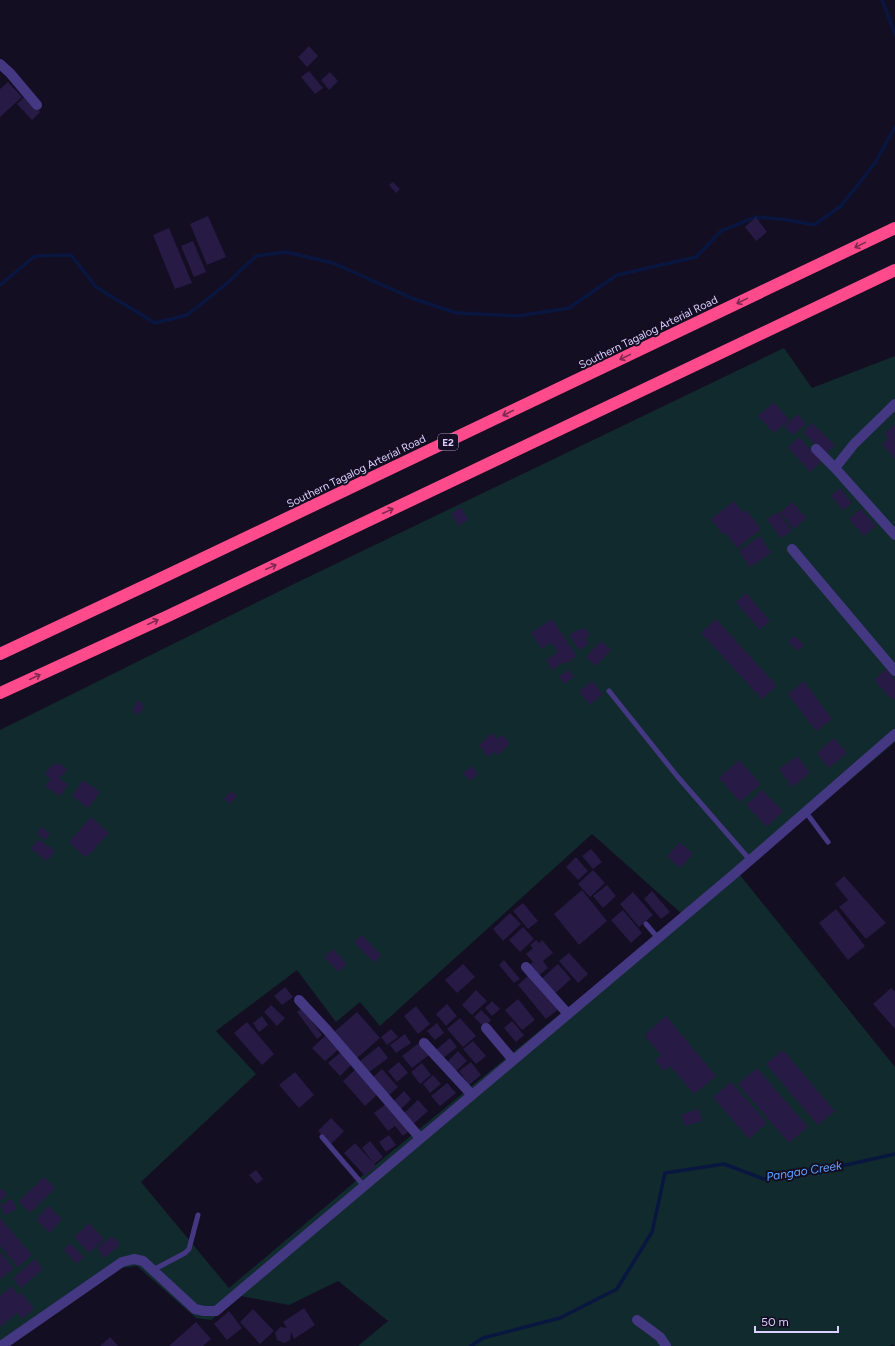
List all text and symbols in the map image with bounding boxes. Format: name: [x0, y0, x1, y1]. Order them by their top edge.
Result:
one-way arrow: [854, 242, 866, 249]
street label: Southern Tagalog Arterial Road: [577, 293, 720, 372]
one-way arrow: [737, 298, 749, 305]
one-way arrow: [620, 354, 632, 361]
one-way arrow: [502, 410, 514, 417]
street label: Southern Tagalog Arterial Road: [285, 432, 428, 511]
road number: E2: [438, 434, 458, 450]
one-way arrow: [382, 507, 394, 514]
one-way arrow: [264, 563, 276, 570]
one-way arrow: [147, 618, 159, 626]
one-way arrow: [29, 673, 41, 680]
water label: Pangao Creek: [765, 1158, 844, 1184]
scale bar: [755, 1308, 838, 1334]
text: 50 m: [761, 1315, 789, 1329]

